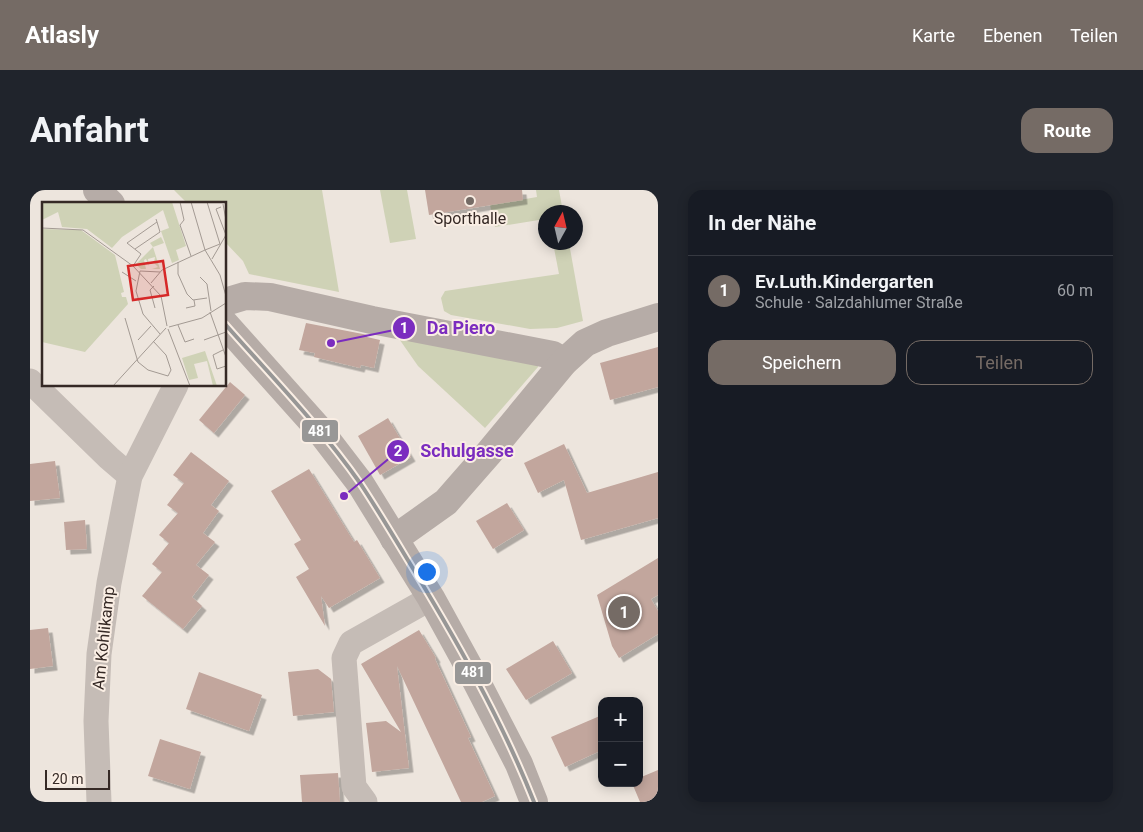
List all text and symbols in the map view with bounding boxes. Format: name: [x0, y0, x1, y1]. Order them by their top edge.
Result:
text: Atlasly: [25, 21, 99, 49]
text: Karte: [912, 25, 955, 46]
text: Ebenen: [983, 25, 1042, 46]
text: Teilen: [1070, 25, 1118, 46]
button: Route: [1021, 108, 1113, 153]
text: Anfahrt: [30, 110, 149, 151]
marker: Sporthalle: [464, 195, 476, 207]
inset map: [42, 202, 226, 386]
north arrow: [538, 205, 583, 250]
place label: Sporthalle: [434, 209, 506, 228]
text: In der Nähe: [708, 211, 816, 235]
text: Ev.Luth.Kindergarten: [755, 270, 934, 293]
text: 1: [719, 281, 729, 300]
text: 60 m: [1057, 281, 1093, 300]
text: Schule · Salzdahlumer Straße: [755, 293, 963, 312]
callout: Da Piero: [392, 311, 505, 344]
text: Da Piero: [427, 317, 495, 338]
text: 1: [400, 319, 408, 337]
button: Speichern: [708, 340, 896, 385]
button: Teilen: [906, 340, 1093, 385]
line badge: 481: [301, 419, 339, 443]
text: 481: [308, 423, 332, 439]
callout: Schulgasse: [385, 434, 524, 467]
text: Schulgasse: [420, 440, 514, 461]
text: 2: [394, 442, 403, 460]
your location: [414, 559, 440, 585]
street label: Am Kohlikamp: [89, 585, 118, 691]
pin: 1: [608, 593, 640, 631]
line badge: 481: [454, 661, 492, 685]
text: 481: [461, 664, 485, 680]
map controls: [598, 697, 643, 787]
button: +: [598, 697, 643, 742]
button: −: [598, 742, 643, 787]
scale bar: [45, 767, 110, 790]
text: 20 m: [52, 771, 84, 787]

